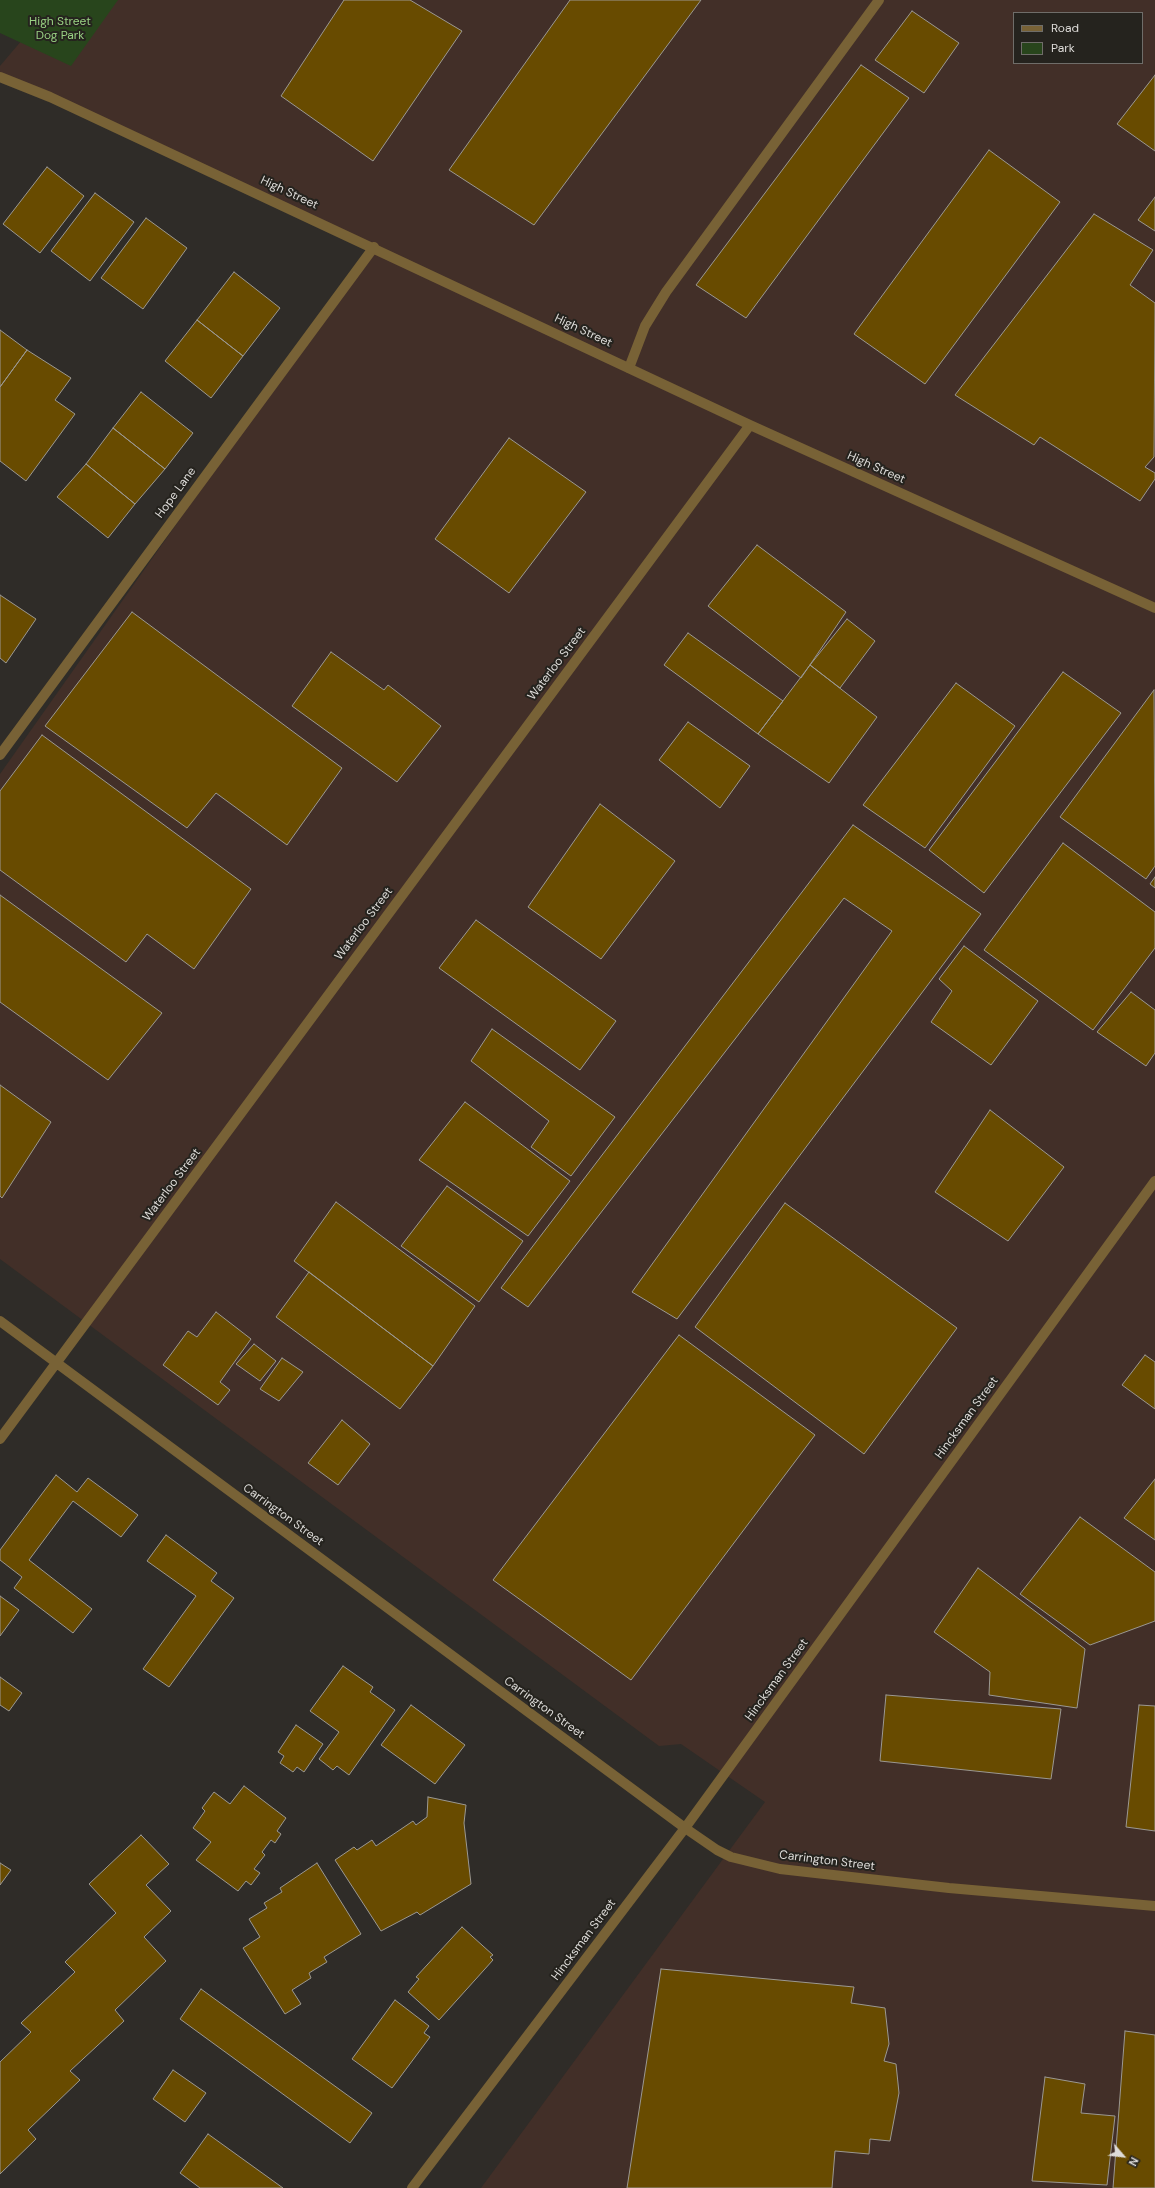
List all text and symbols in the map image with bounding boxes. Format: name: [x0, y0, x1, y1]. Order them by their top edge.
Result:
legend: [1013, 12, 1143, 64]
park label: High Street Dog Park: [29, 15, 91, 43]
text: Road: [1051, 20, 1079, 36]
text: Park: [1051, 40, 1075, 56]
street label: High Street: [258, 173, 320, 213]
street label: High Street: [552, 311, 614, 351]
street label: High Street: [845, 449, 907, 487]
street label: Hope Lane: [153, 465, 199, 521]
street label: Waterloo Street: [525, 625, 589, 703]
street label: Waterloo Street: [332, 885, 396, 963]
street label: Waterloo Street: [140, 1146, 204, 1224]
street label: Hincksman Street: [932, 1374, 1002, 1462]
street label: Carrington Street: [240, 1481, 326, 1549]
street label: Hincksman Street: [742, 1636, 812, 1724]
street label: Carrington Street: [501, 1674, 587, 1742]
street label: Carrington Street: [778, 1848, 876, 1874]
street label: Hincksman Street: [549, 1897, 619, 1983]
north arrow: [1103, 2136, 1143, 2176]
text: N: [1126, 2155, 1142, 2168]

